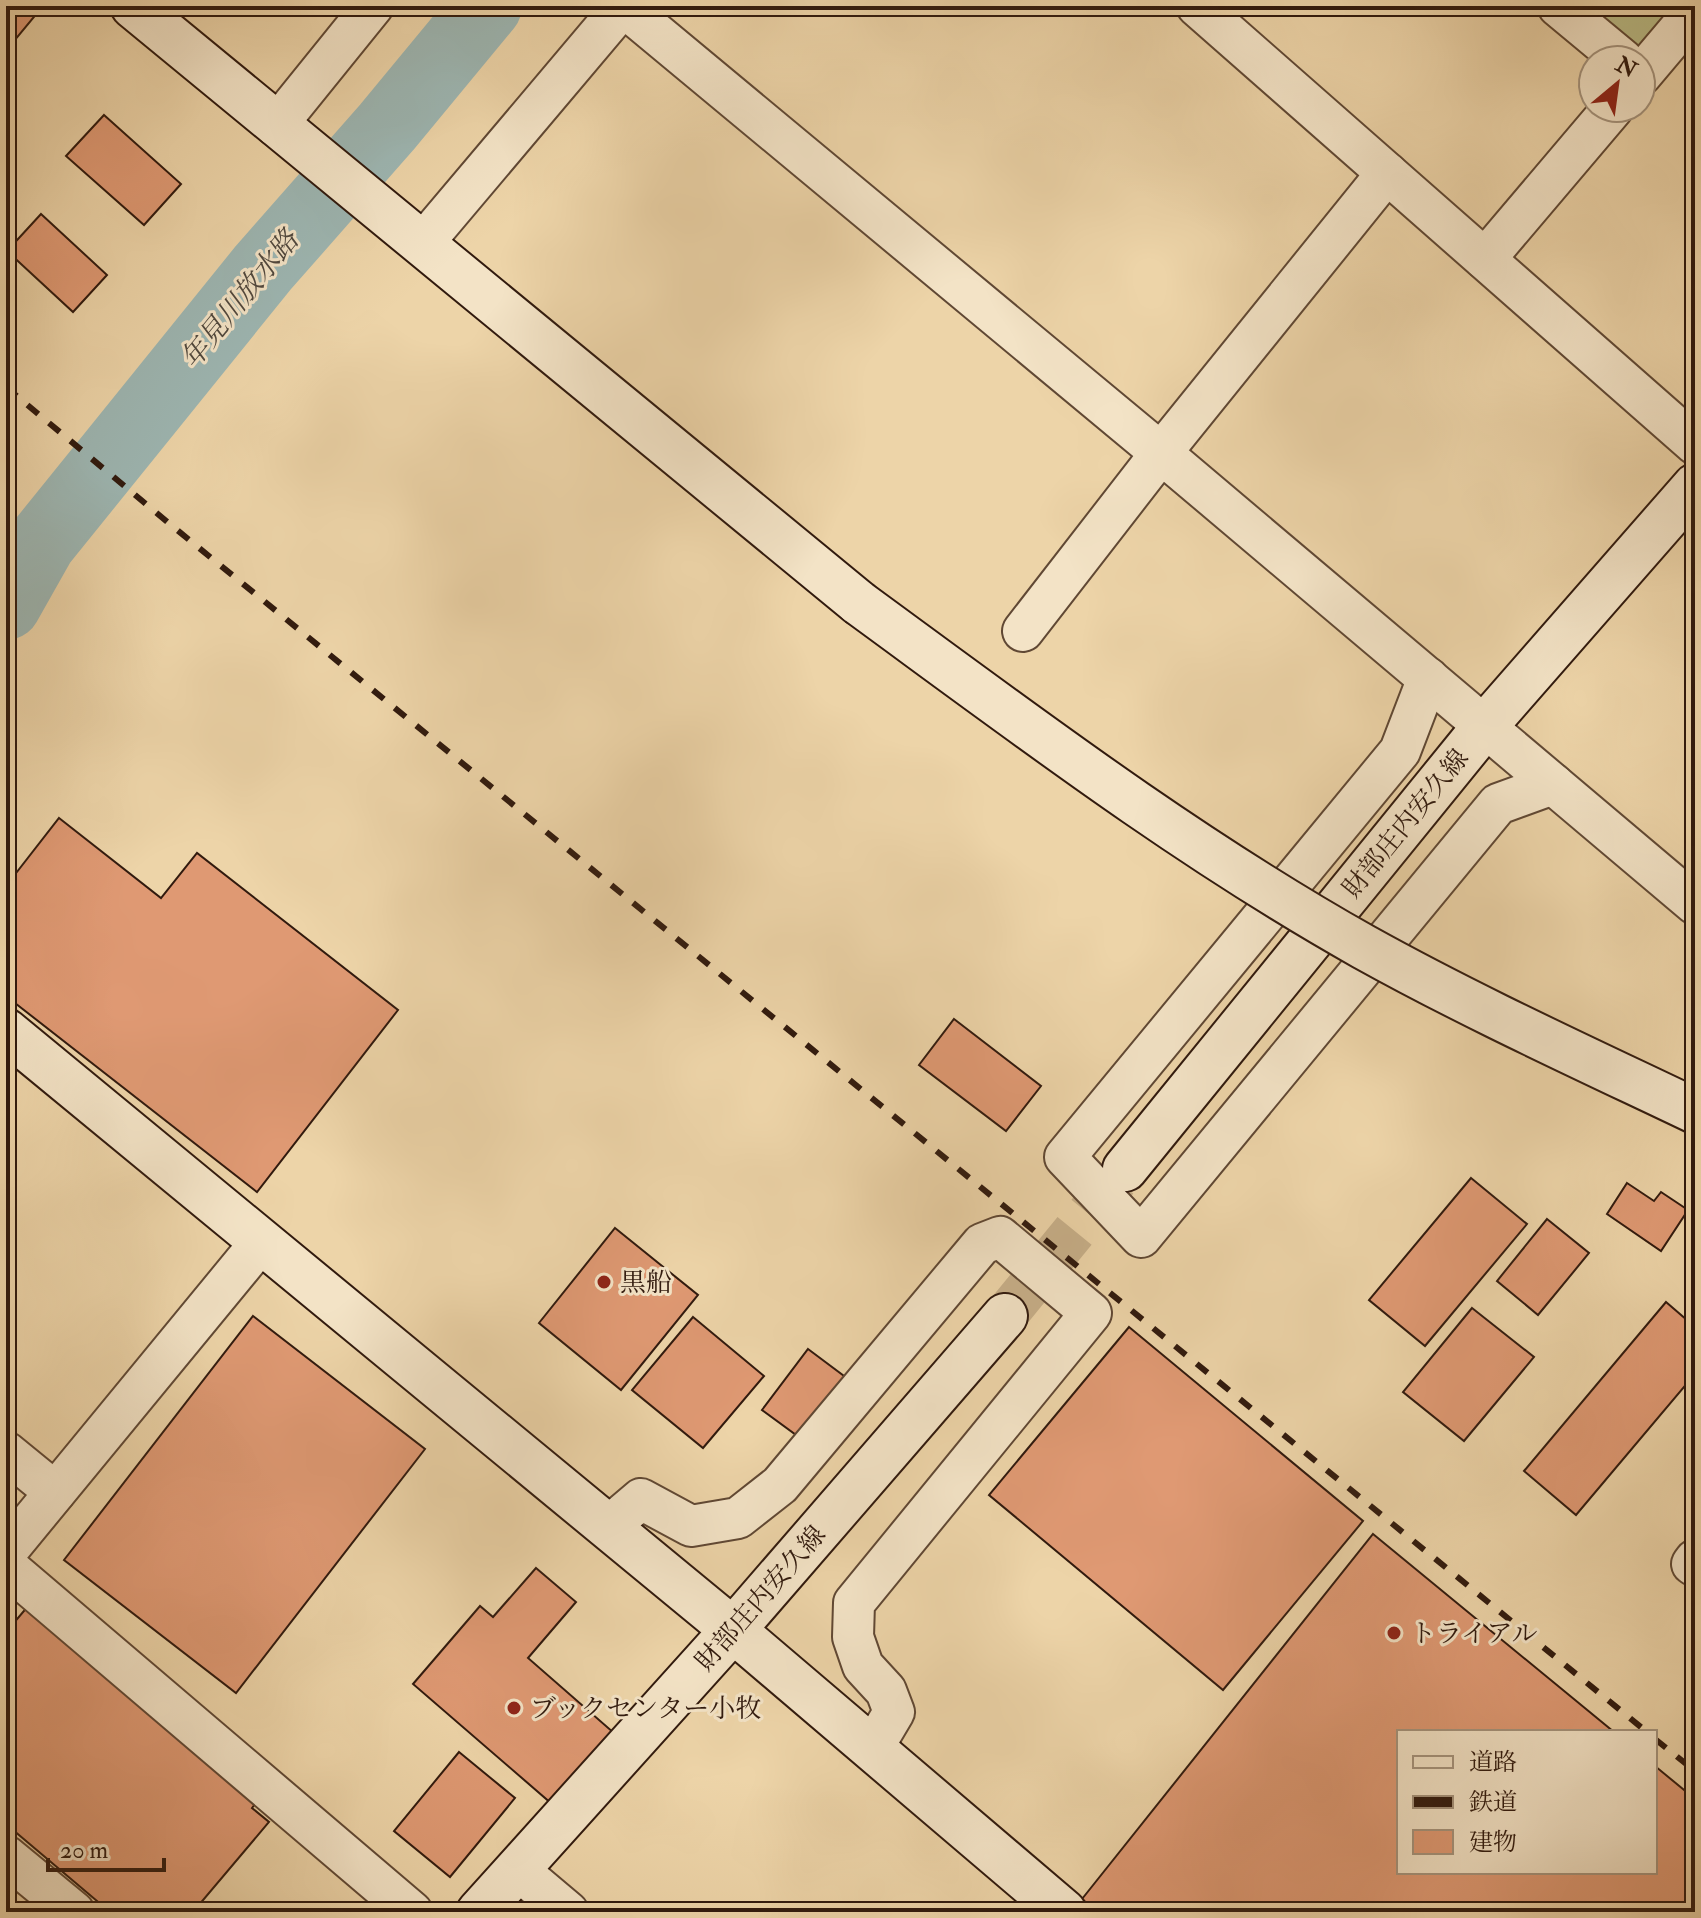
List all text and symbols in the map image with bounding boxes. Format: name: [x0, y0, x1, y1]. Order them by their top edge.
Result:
north arrow: [1577, 44, 1657, 124]
text: N: [1610, 50, 1642, 85]
water label: 年見川放水路: [174, 222, 308, 376]
street label: 財部庄内安久線: [1336, 743, 1475, 904]
place label: 黒船: [620, 1267, 672, 1299]
marker: 黒船: [595, 1273, 613, 1291]
street label: 財部庄内安久線: [689, 1519, 833, 1678]
place label: トライアル: [1410, 1618, 1537, 1650]
marker: トライアル: [1385, 1624, 1403, 1642]
place label: ブックセンター小牧: [530, 1693, 761, 1725]
marker: ブックセンター小牧: [505, 1699, 523, 1717]
legend: [1397, 1730, 1657, 1874]
text: 道路: [1469, 1747, 1517, 1778]
text: 鉄道: [1469, 1787, 1517, 1818]
scale bar: [48, 1822, 164, 1872]
text: 建物: [1469, 1827, 1517, 1858]
text: 20 m: [60, 1835, 109, 1866]

